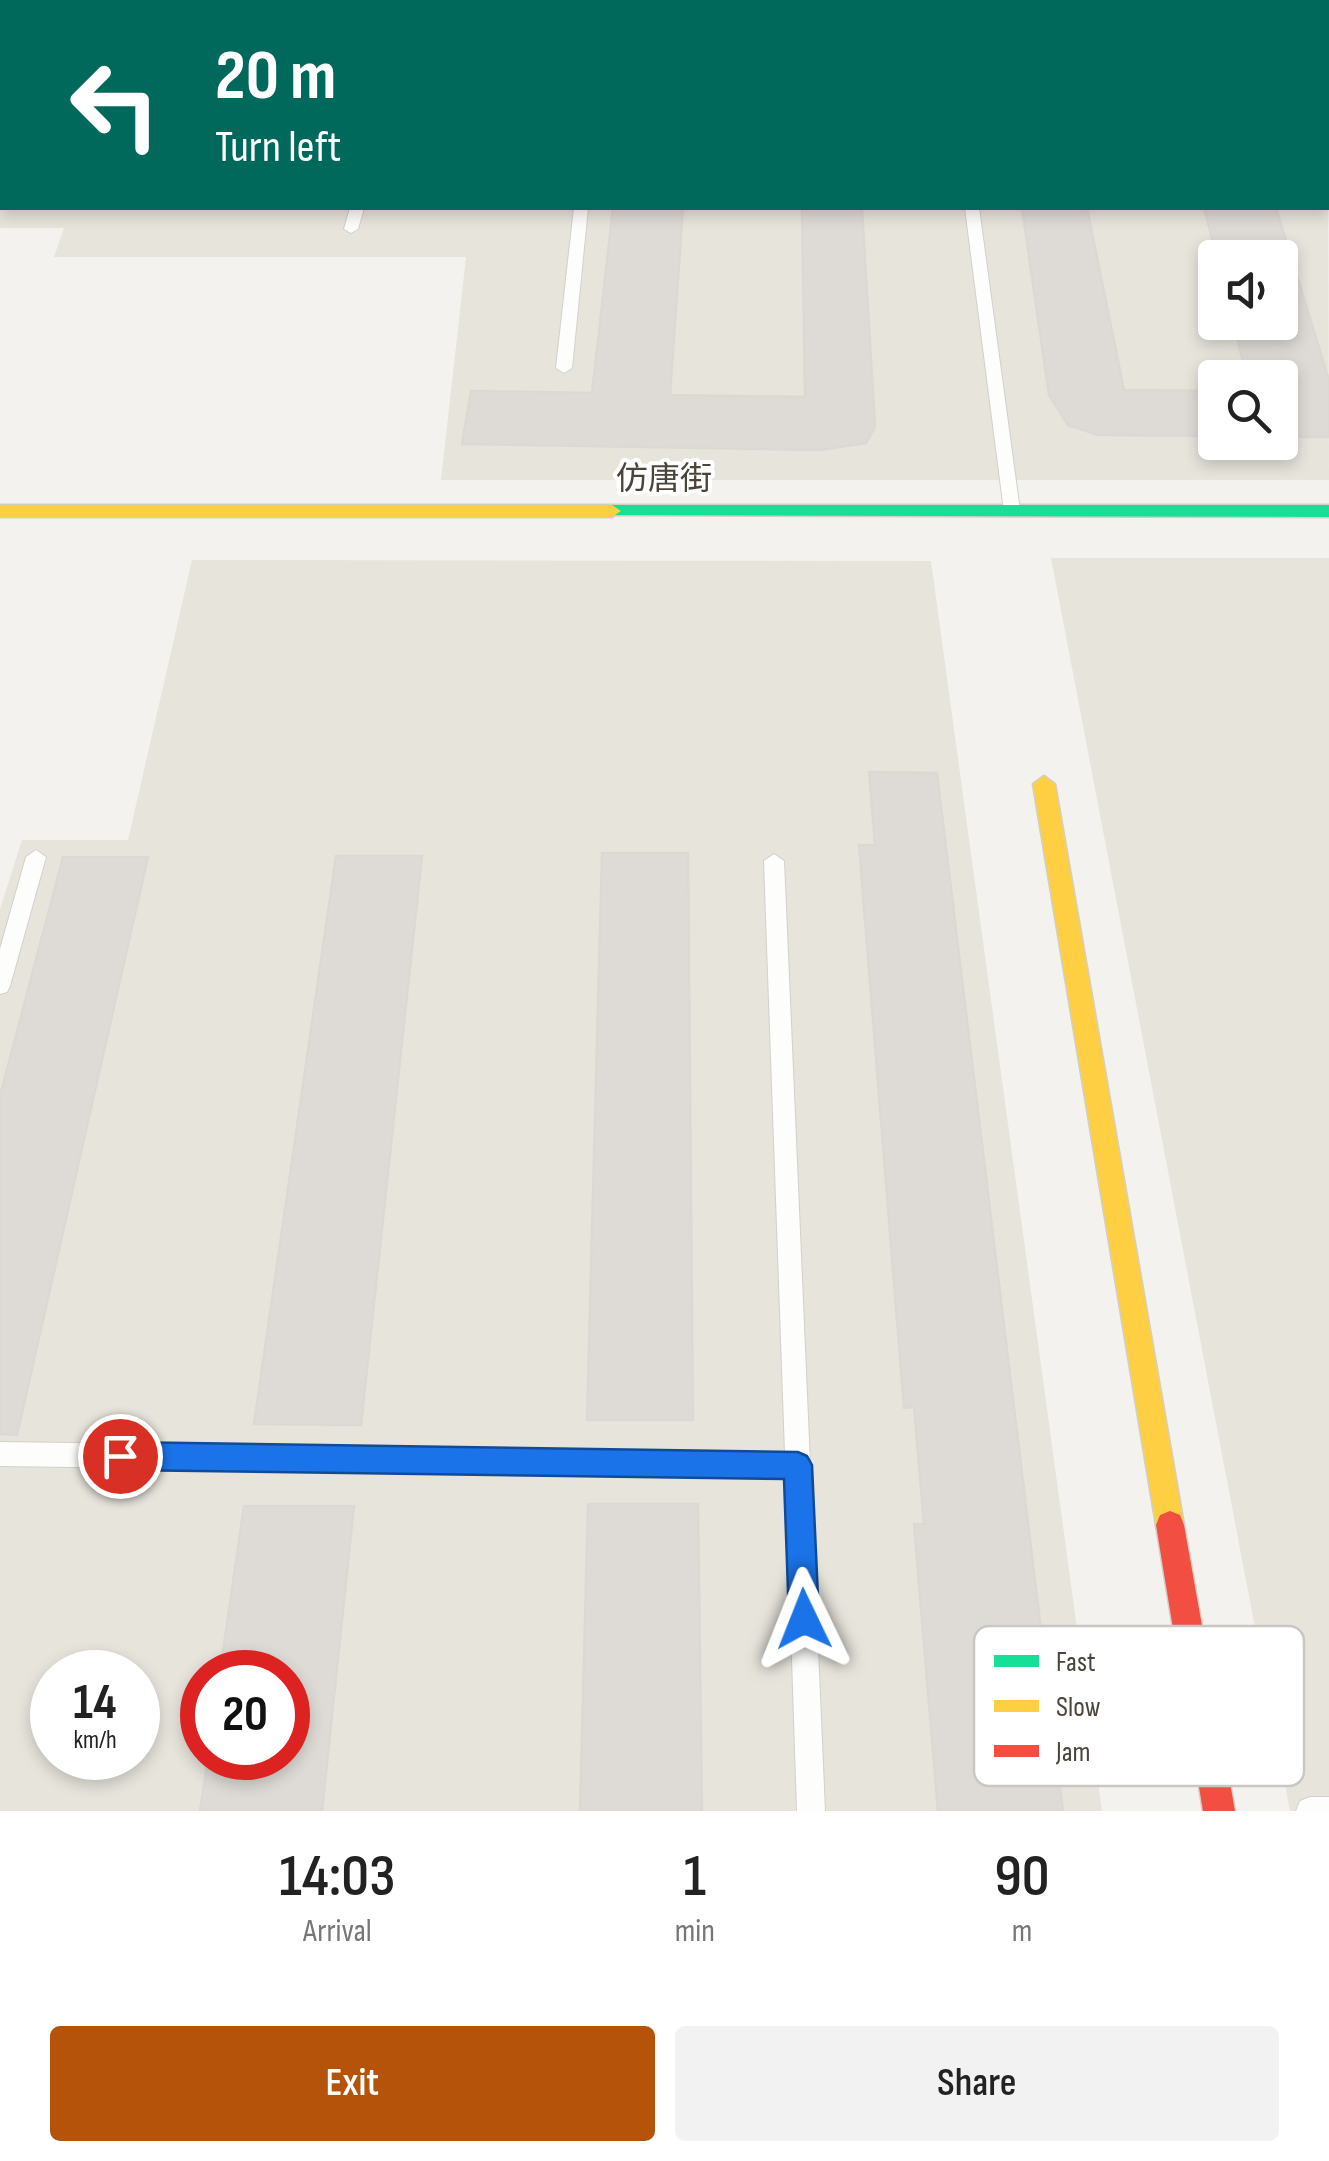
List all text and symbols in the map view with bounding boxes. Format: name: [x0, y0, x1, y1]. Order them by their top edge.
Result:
text: 20 m: [215, 35, 336, 119]
icon: left: [50, 40, 180, 170]
text: Turn left: [215, 120, 341, 175]
map controls: [1198, 240, 1298, 460]
button: sound: [1198, 240, 1298, 340]
button: search: [1198, 360, 1298, 460]
street label: 仿唐街: [616, 460, 712, 499]
pin: [78, 1414, 163, 1499]
icon: arrive: [93, 1429, 148, 1484]
position arrow: [752, 1567, 856, 1671]
legend: [974, 1626, 1304, 1786]
text: Fast: [1056, 1646, 1095, 1679]
speed limit sign: 20: [180, 1650, 310, 1780]
text: 14: [73, 1673, 117, 1733]
text: Slow: [1056, 1691, 1101, 1724]
text: km/h: [73, 1725, 117, 1756]
text: Jam: [1055, 1736, 1091, 1769]
text: 14:03: [279, 1841, 395, 1913]
text: 1: [684, 1841, 706, 1913]
text: 90: [994, 1841, 1050, 1913]
text: Arrival: [303, 1912, 372, 1951]
text: min: [675, 1912, 715, 1951]
text: m: [1012, 1912, 1032, 1951]
button: Exit: [50, 2026, 655, 2141]
button: Share: [675, 2026, 1279, 2141]

